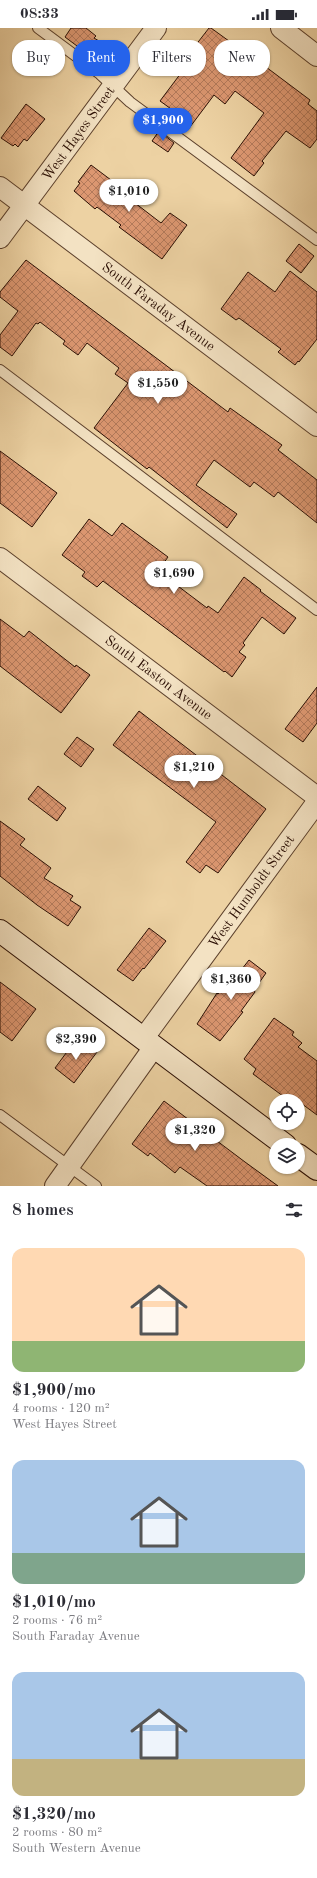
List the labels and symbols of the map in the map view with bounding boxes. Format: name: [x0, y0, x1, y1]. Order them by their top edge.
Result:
street label: West Hayes Street: [40, 84, 118, 183]
pin: $1,900: [130, 108, 196, 142]
pin: $1,010: [96, 179, 162, 213]
street label: South Faraday Avenue: [99, 260, 218, 354]
pin: $1,550: [125, 371, 191, 405]
pin: $1,690: [141, 561, 207, 595]
street label: South Easton Avenue: [102, 633, 215, 723]
pin: $1,210: [161, 755, 227, 789]
street label: West Humboldt Street: [206, 833, 297, 951]
pin: $1,360: [198, 967, 264, 1001]
pin: $2,390: [43, 1027, 109, 1061]
pin: $1,320: [162, 1118, 228, 1152]

